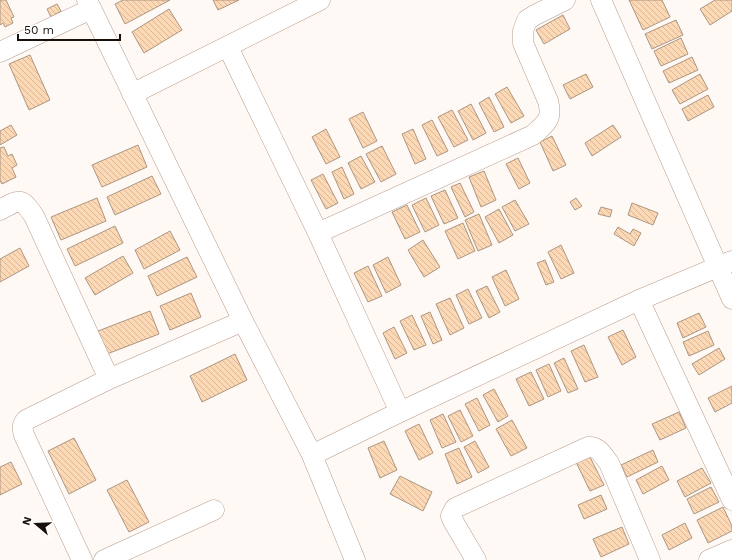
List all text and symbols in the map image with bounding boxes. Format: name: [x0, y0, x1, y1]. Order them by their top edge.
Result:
scale bar: [18, 16, 120, 42]
text: 50 m: [24, 23, 54, 37]
north arrow: [16, 504, 56, 544]
text: N: [20, 515, 34, 527]

